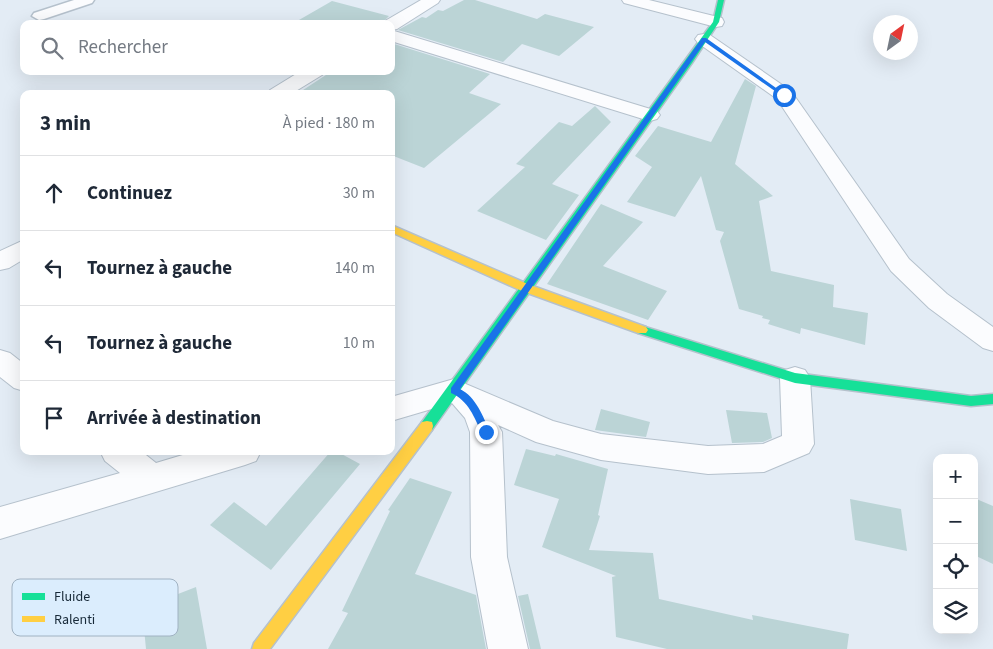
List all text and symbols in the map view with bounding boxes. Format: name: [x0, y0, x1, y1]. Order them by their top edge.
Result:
north arrow: [873, 15, 918, 60]
search box: [20, 20, 395, 75]
icon: search: [38, 34, 66, 62]
text: Rechercher: [78, 34, 168, 61]
route start: [773, 84, 796, 107]
text: 3 min: [40, 108, 91, 138]
text: À pied · 180 m: [283, 112, 375, 134]
icon: ahead: [40, 179, 68, 207]
text: Continuez: [87, 180, 172, 207]
text: 30 m: [343, 182, 375, 204]
icon: left: [40, 254, 68, 282]
text: Tournez à gauche: [87, 255, 232, 282]
text: 140 m: [335, 257, 375, 279]
icon: left: [40, 329, 68, 357]
text: Tournez à gauche: [87, 330, 232, 357]
text: 10 m: [343, 332, 375, 354]
icon: arrive: [40, 404, 68, 432]
text: Arrivée à destination: [87, 405, 261, 432]
route end: [475, 421, 498, 444]
map controls: [933, 454, 978, 634]
button: +: [933, 454, 978, 499]
button: −: [933, 499, 978, 544]
button: locate: [933, 544, 978, 589]
legend: [12, 579, 178, 636]
text: Fluide: [54, 587, 90, 607]
button: layers: [933, 589, 978, 634]
text: Ralenti: [54, 610, 95, 630]

